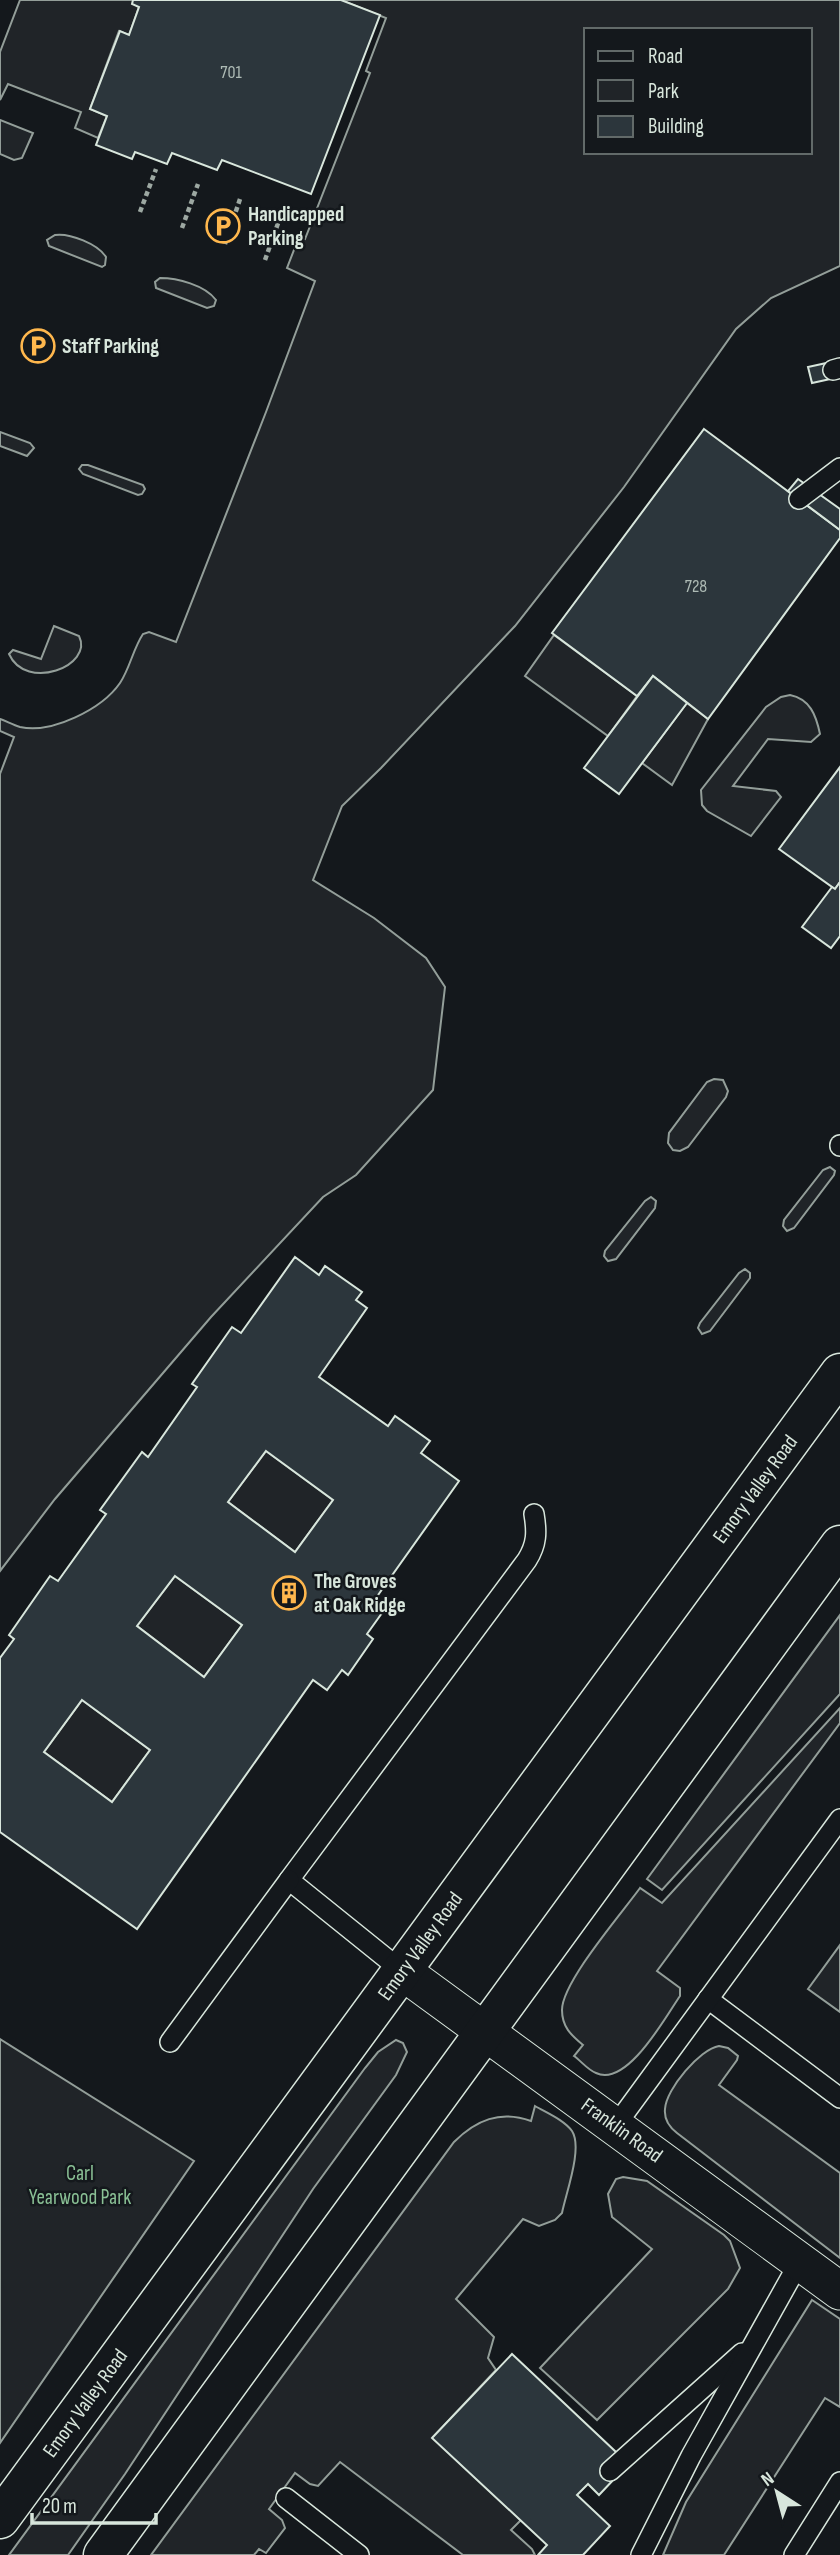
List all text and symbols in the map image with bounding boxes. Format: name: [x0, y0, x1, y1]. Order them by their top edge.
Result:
legend: [584, 28, 812, 154]
text: Road: [648, 44, 683, 69]
house number: 701: [220, 62, 242, 83]
text: Park: [648, 79, 679, 104]
text: Building: [648, 114, 704, 139]
place label: Handicapped Parking: [248, 202, 344, 251]
parking icon: Handicapped Parking: [204, 207, 242, 245]
parking icon: Staff Parking: [19, 327, 57, 365]
place label: Staff Parking: [62, 334, 159, 359]
house number: 728: [685, 576, 707, 597]
street label: Emory Valley Road: [708, 1430, 803, 1548]
place label: The Groves at Oak Ridge: [314, 1569, 406, 1618]
building icon: The Groves at Oak Ridge: [270, 1574, 308, 1612]
street label: Emory Valley Road: [373, 1887, 468, 2005]
street label: Franklin Road: [576, 2093, 667, 2168]
park label: Carl Yearwood Park: [29, 2161, 131, 2210]
street label: Emory Valley Road: [38, 2344, 133, 2462]
north arrow: [742, 2457, 812, 2527]
text: N: [757, 2467, 779, 2492]
scale bar: [32, 2482, 156, 2526]
text: 20 m: [42, 2494, 77, 2519]

